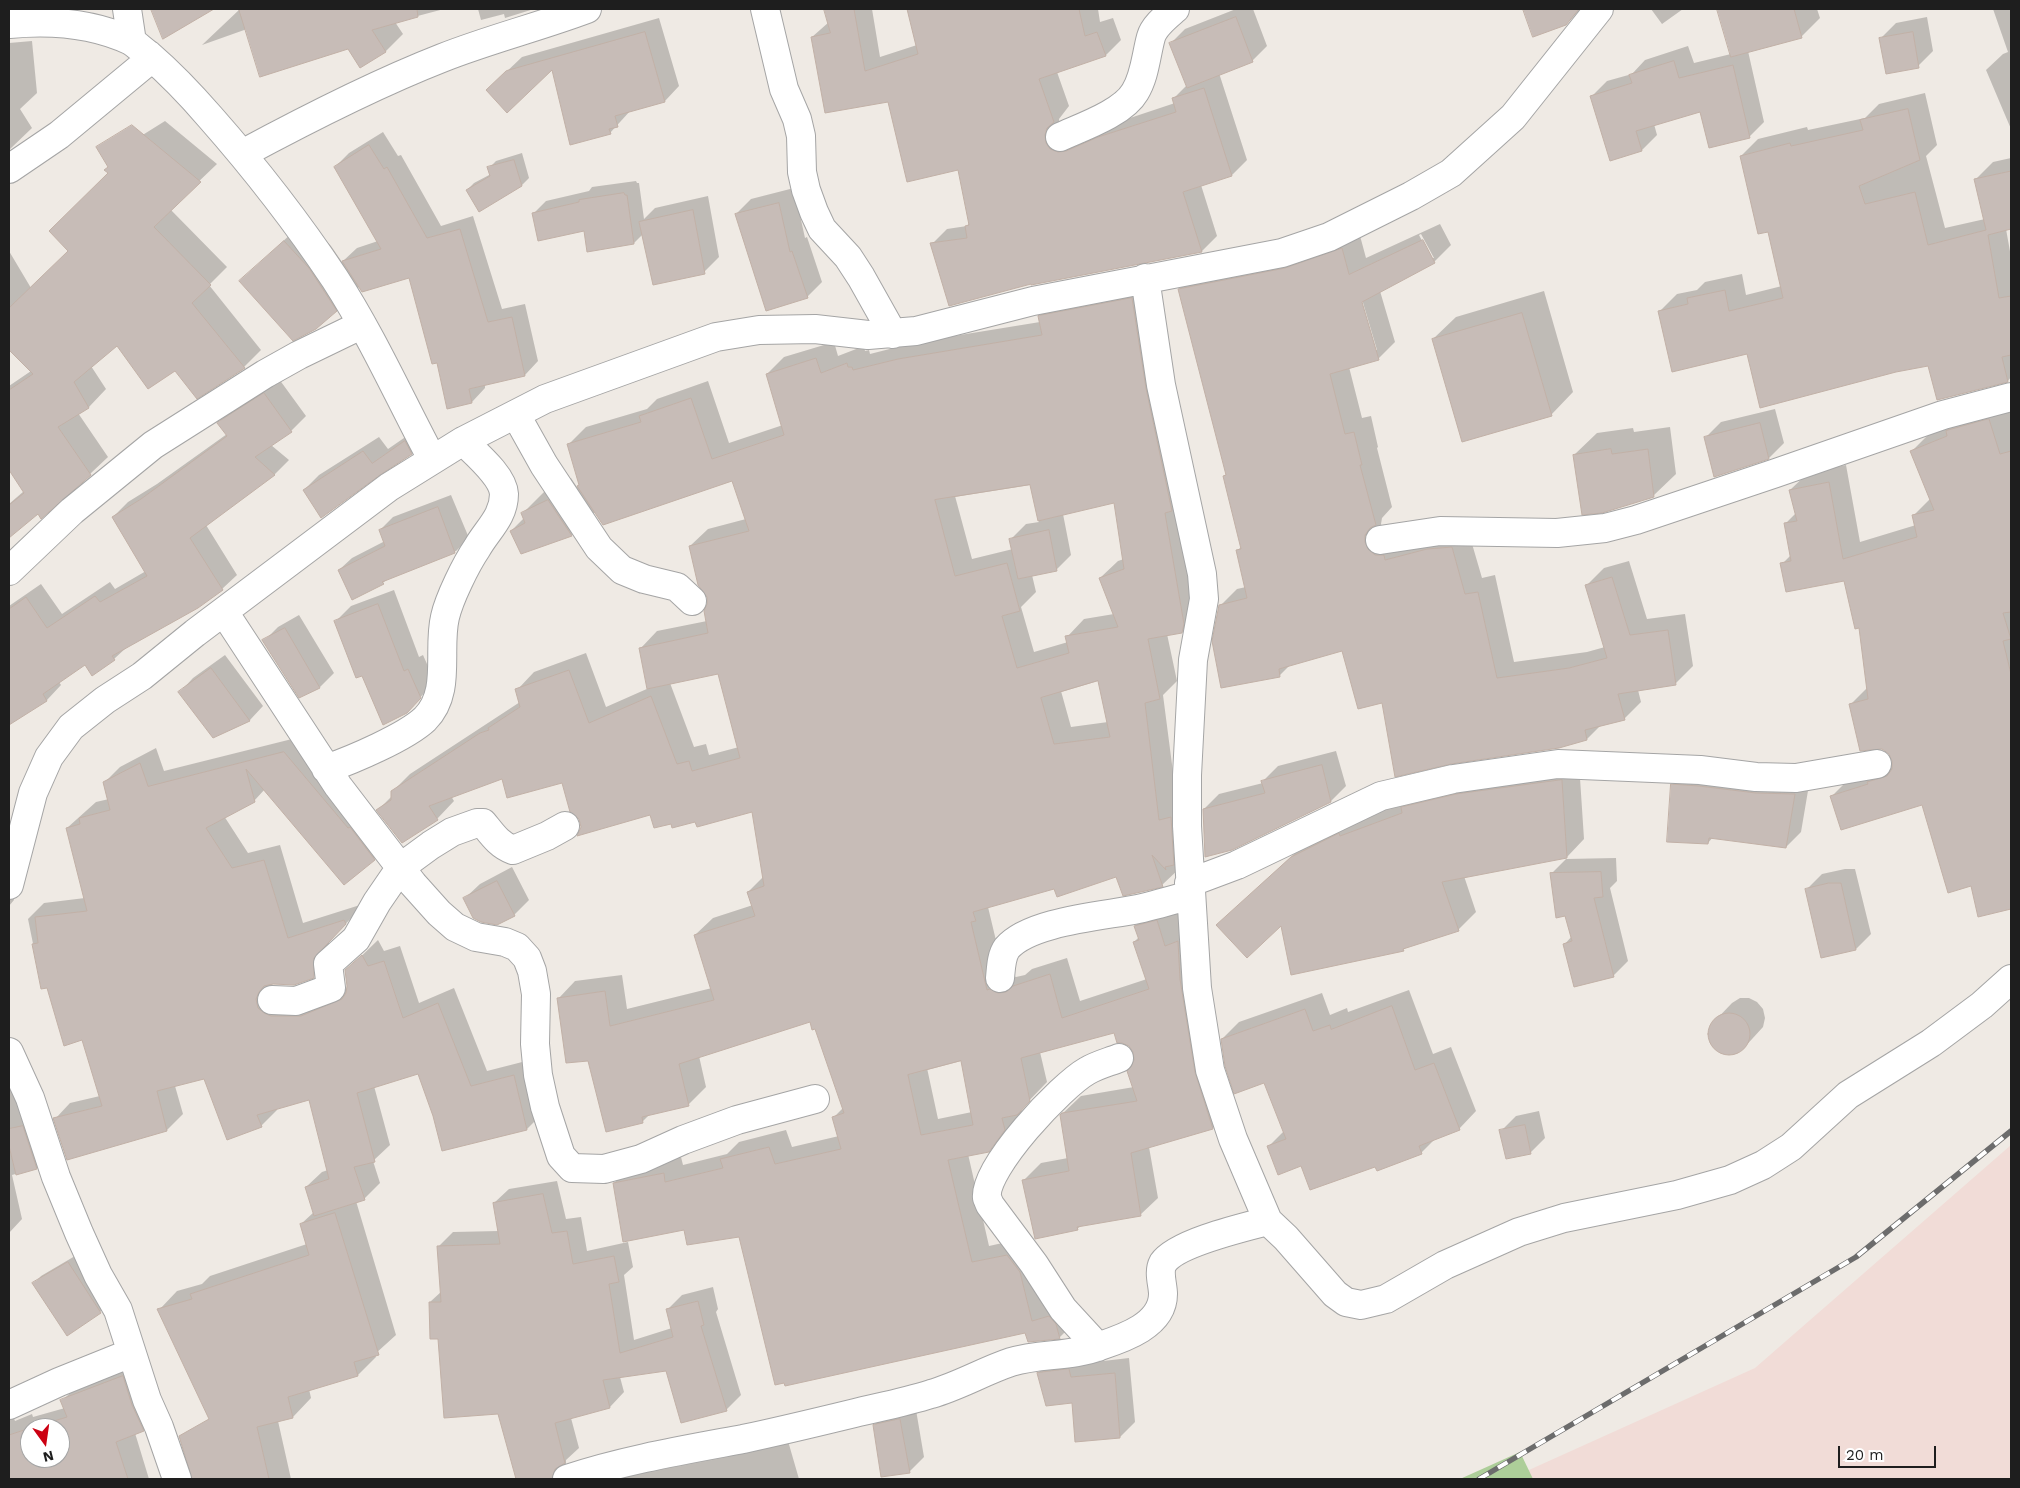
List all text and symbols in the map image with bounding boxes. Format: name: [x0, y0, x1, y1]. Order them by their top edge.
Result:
north arrow: [20, 1418, 70, 1468]
scale bar: [1840, 1436, 1938, 1468]
text: 20 m: [1846, 1446, 1884, 1464]
text: N: [41, 1448, 55, 1466]

